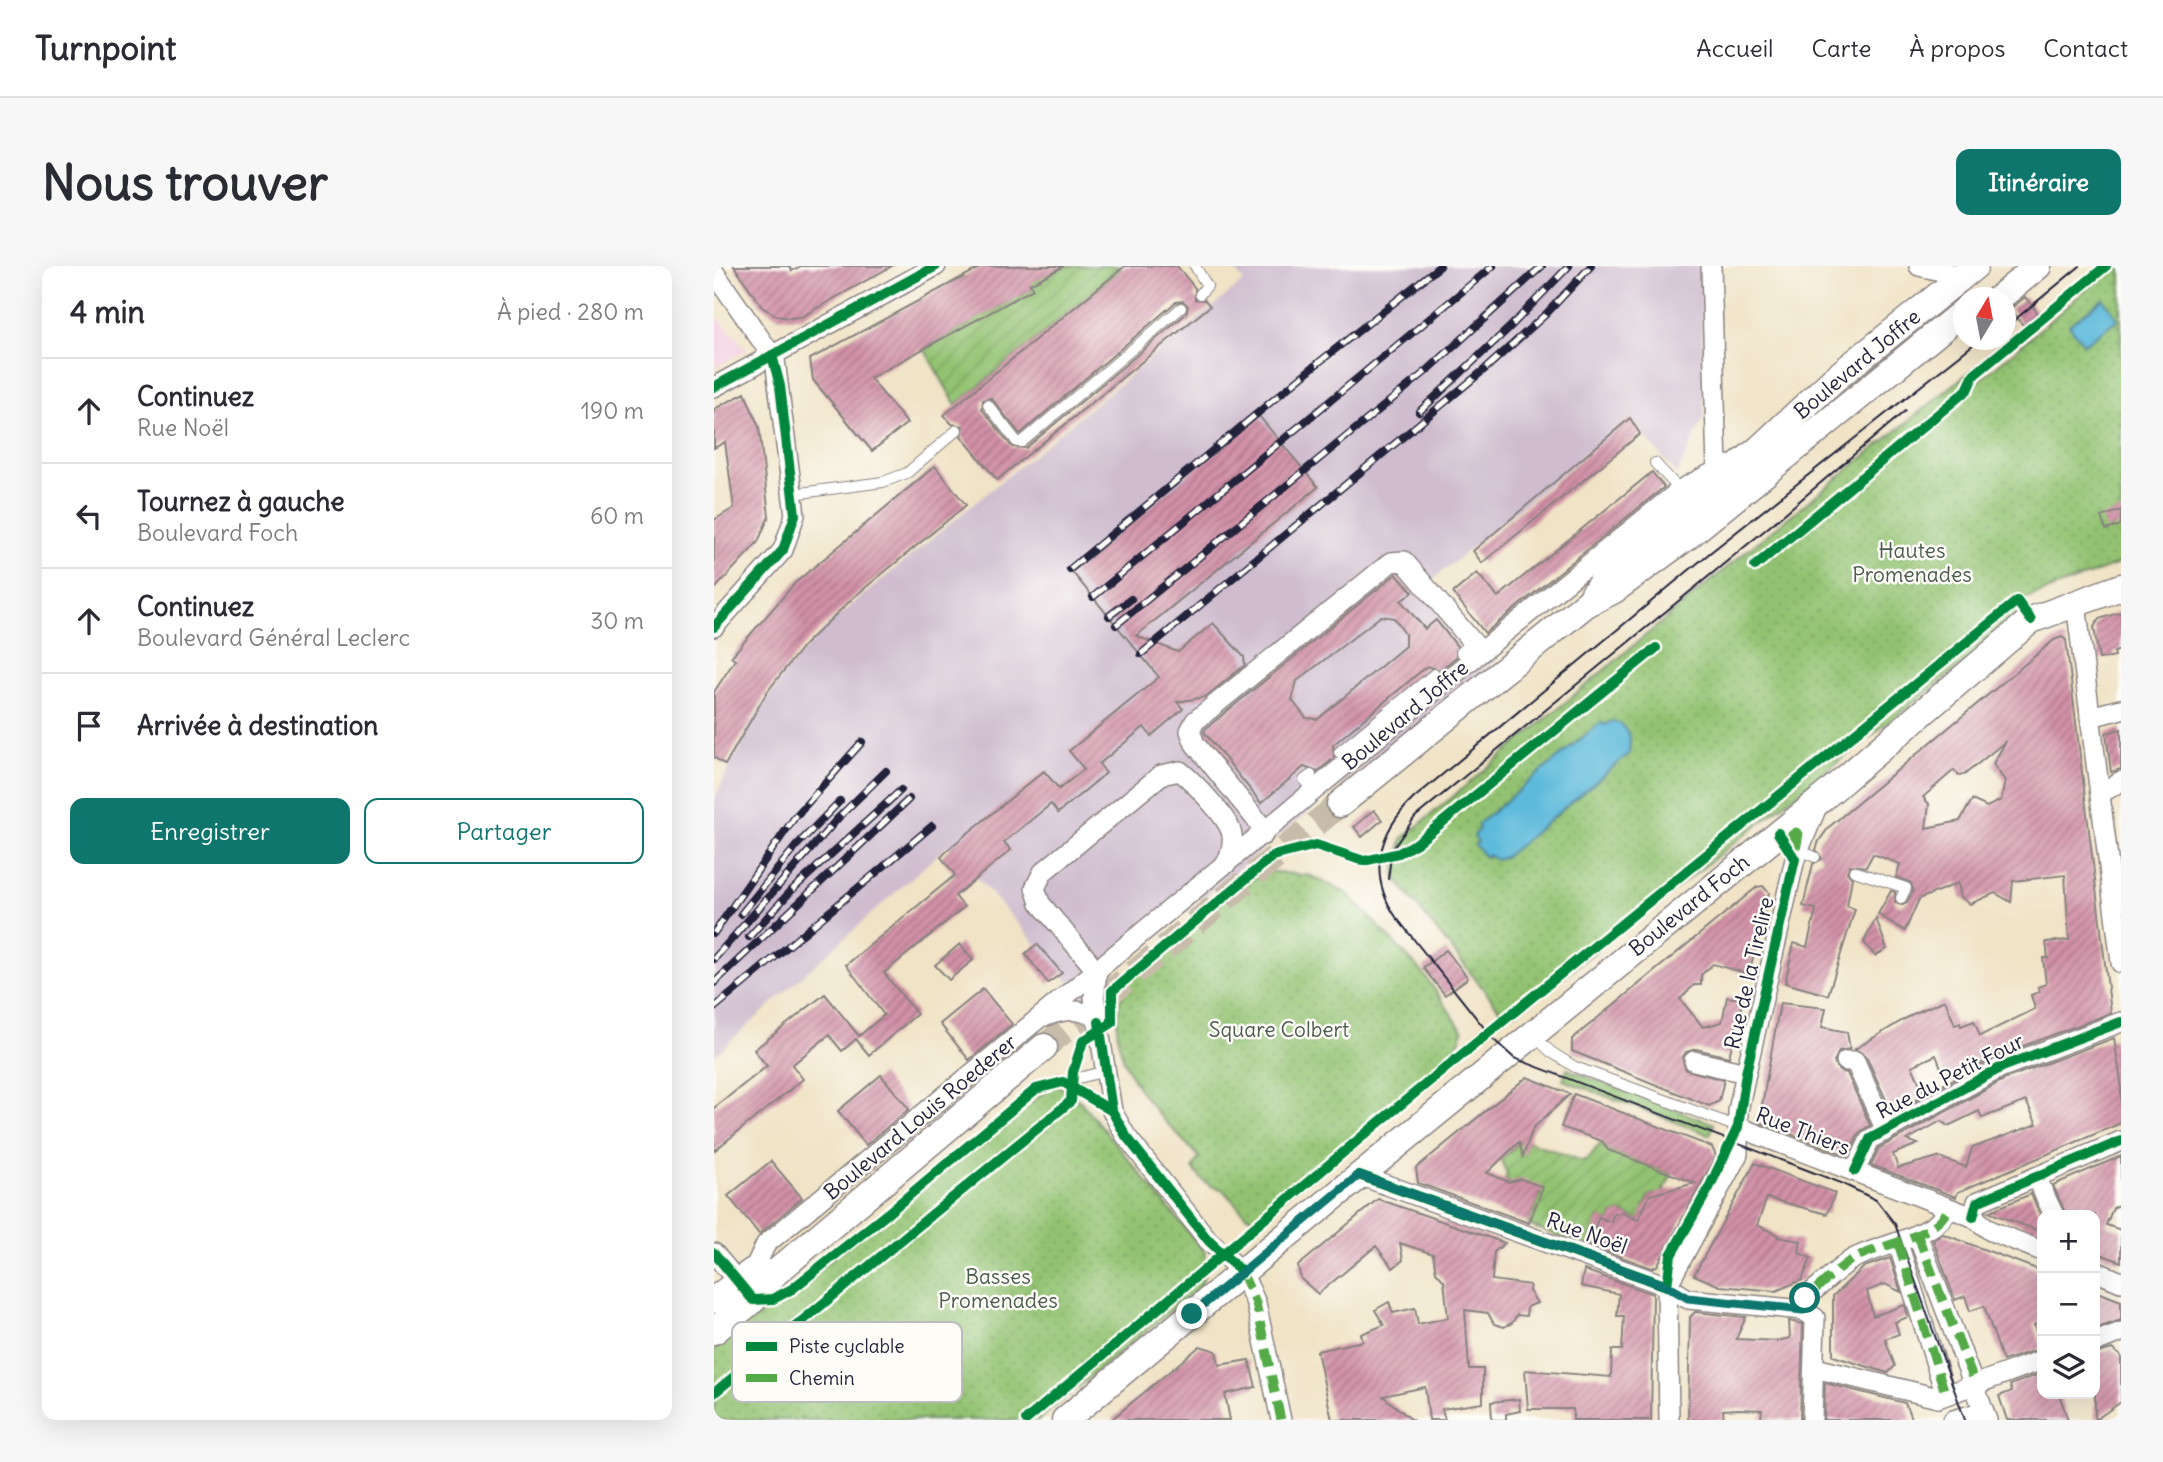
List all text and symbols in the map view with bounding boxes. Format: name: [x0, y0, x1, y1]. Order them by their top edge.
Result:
text: Turnpoint: [35, 27, 176, 69]
text: Accueil: [1696, 33, 1773, 63]
text: Carte: [1811, 33, 1871, 63]
text: À propos: [1909, 33, 2005, 63]
text: Contact: [2043, 33, 2128, 63]
button: Itinéraire: [1956, 149, 2121, 215]
text: Nous trouver: [42, 152, 328, 213]
north arrow: [1953, 287, 2016, 350]
text: 4 min: [70, 293, 145, 331]
text: À pied · 280 m: [497, 297, 644, 326]
street label: Boulevard Joffre: [1788, 303, 1926, 425]
text: Continuez: [137, 380, 254, 413]
icon: ahead: [70, 392, 108, 430]
text: 190 m: [581, 396, 644, 425]
text: Rue Noël: [137, 413, 229, 442]
text: Tournez à gauche: [137, 485, 345, 518]
icon: left: [70, 497, 108, 535]
text: 60 m: [590, 501, 644, 530]
text: Boulevard Foch: [137, 518, 298, 547]
park label: Hautes Promenades: [1852, 537, 1972, 588]
text: Continuez: [137, 590, 254, 623]
icon: ahead: [70, 602, 108, 640]
text: 30 m: [590, 606, 644, 635]
text: Boulevard Général Leclerc: [137, 623, 410, 652]
street label: Boulevard Joffre: [1336, 654, 1474, 776]
icon: arrive: [70, 707, 108, 745]
text: Arrivée à destination: [137, 709, 378, 742]
button: Enregistrer: [70, 798, 350, 864]
button: Partager: [364, 798, 644, 864]
street label: Boulevard Foch: [1623, 848, 1755, 962]
street label: Rue de la Tirelire: [1718, 894, 1780, 1052]
park label: Square Colbert: [1209, 1016, 1349, 1043]
street label: Rue du Petit Four: [1872, 1027, 2029, 1125]
street label: Boulevard Louis Roederer: [818, 1028, 1022, 1206]
street label: Rue Thiers: [1752, 1101, 1854, 1161]
street label: Rue Noël: [1543, 1206, 1631, 1260]
map controls: [2037, 1210, 2100, 1399]
button: +: [2037, 1210, 2100, 1273]
park label: Basses Promenades: [938, 1263, 1058, 1314]
button: −: [2037, 1273, 2100, 1336]
route start: [1789, 1282, 1820, 1313]
route end: [1176, 1298, 1207, 1329]
legend: [732, 1322, 962, 1402]
text: Piste cyclable: [789, 1334, 905, 1358]
button: layers: [2037, 1336, 2100, 1399]
text: Chemin: [789, 1366, 855, 1390]

